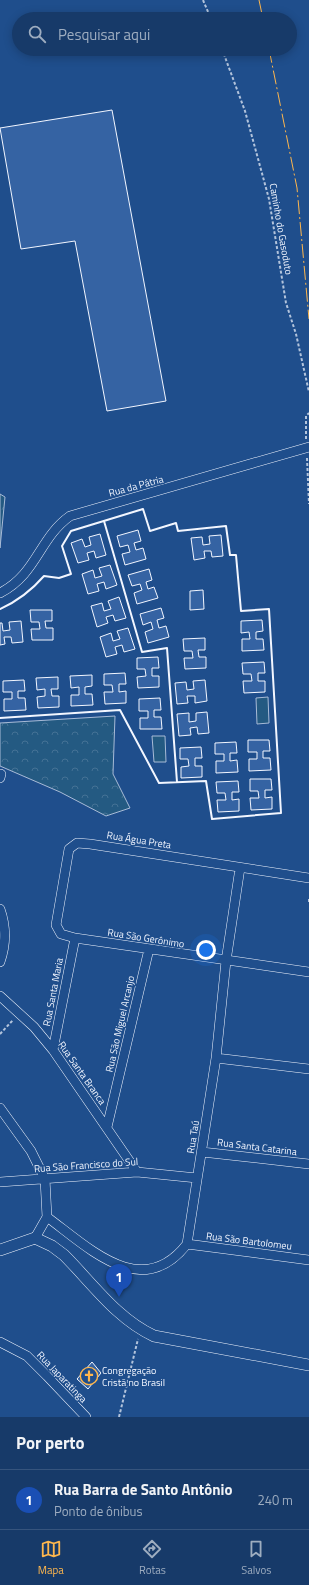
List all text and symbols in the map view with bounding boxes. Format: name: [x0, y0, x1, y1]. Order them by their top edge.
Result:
search box: [12, 12, 297, 56]
icon: search: [26, 23, 48, 45]
text: Pesquisar aqui: [58, 23, 150, 46]
street label: Caminho do Gasoduto: [266, 182, 296, 276]
street label: Rua da Pátria: [107, 471, 165, 501]
street label: Rua Água Preta: [106, 828, 172, 852]
street label: Rua São Gerônimo: [106, 925, 186, 951]
your location: [196, 940, 216, 960]
street label: Rua Santa Maria: [39, 957, 67, 1027]
street label: Rua São Miguel Arcanjo: [102, 974, 138, 1074]
street label: Rua Santa Branca: [54, 1038, 110, 1108]
street label: Rua Taú: [183, 1119, 203, 1155]
street label: Rua Santa Catarina: [216, 1135, 298, 1159]
street label: Rua São Francisco do Sul: [33, 1154, 139, 1176]
street label: Rua São Bartolomeu: [205, 1228, 293, 1254]
pin: 1: [106, 1264, 132, 1297]
street label: Rua Japaratinga: [33, 1348, 91, 1406]
place label: Congregação Cristã no Brasil: [102, 1363, 165, 1390]
church icon: Congregação Cristã no Brasil: [79, 1366, 99, 1386]
text: Por perto: [16, 1430, 85, 1456]
text: Rua Barra de Santo Antônio: [54, 1478, 232, 1501]
text: 1: [25, 1490, 33, 1510]
text: 240 m: [257, 1490, 293, 1510]
text: Ponto de ônibus: [54, 1501, 143, 1521]
tab: Mapa: [38, 1538, 64, 1578]
tab: Rotas: [139, 1538, 166, 1578]
tab: Salvos: [241, 1538, 271, 1578]

